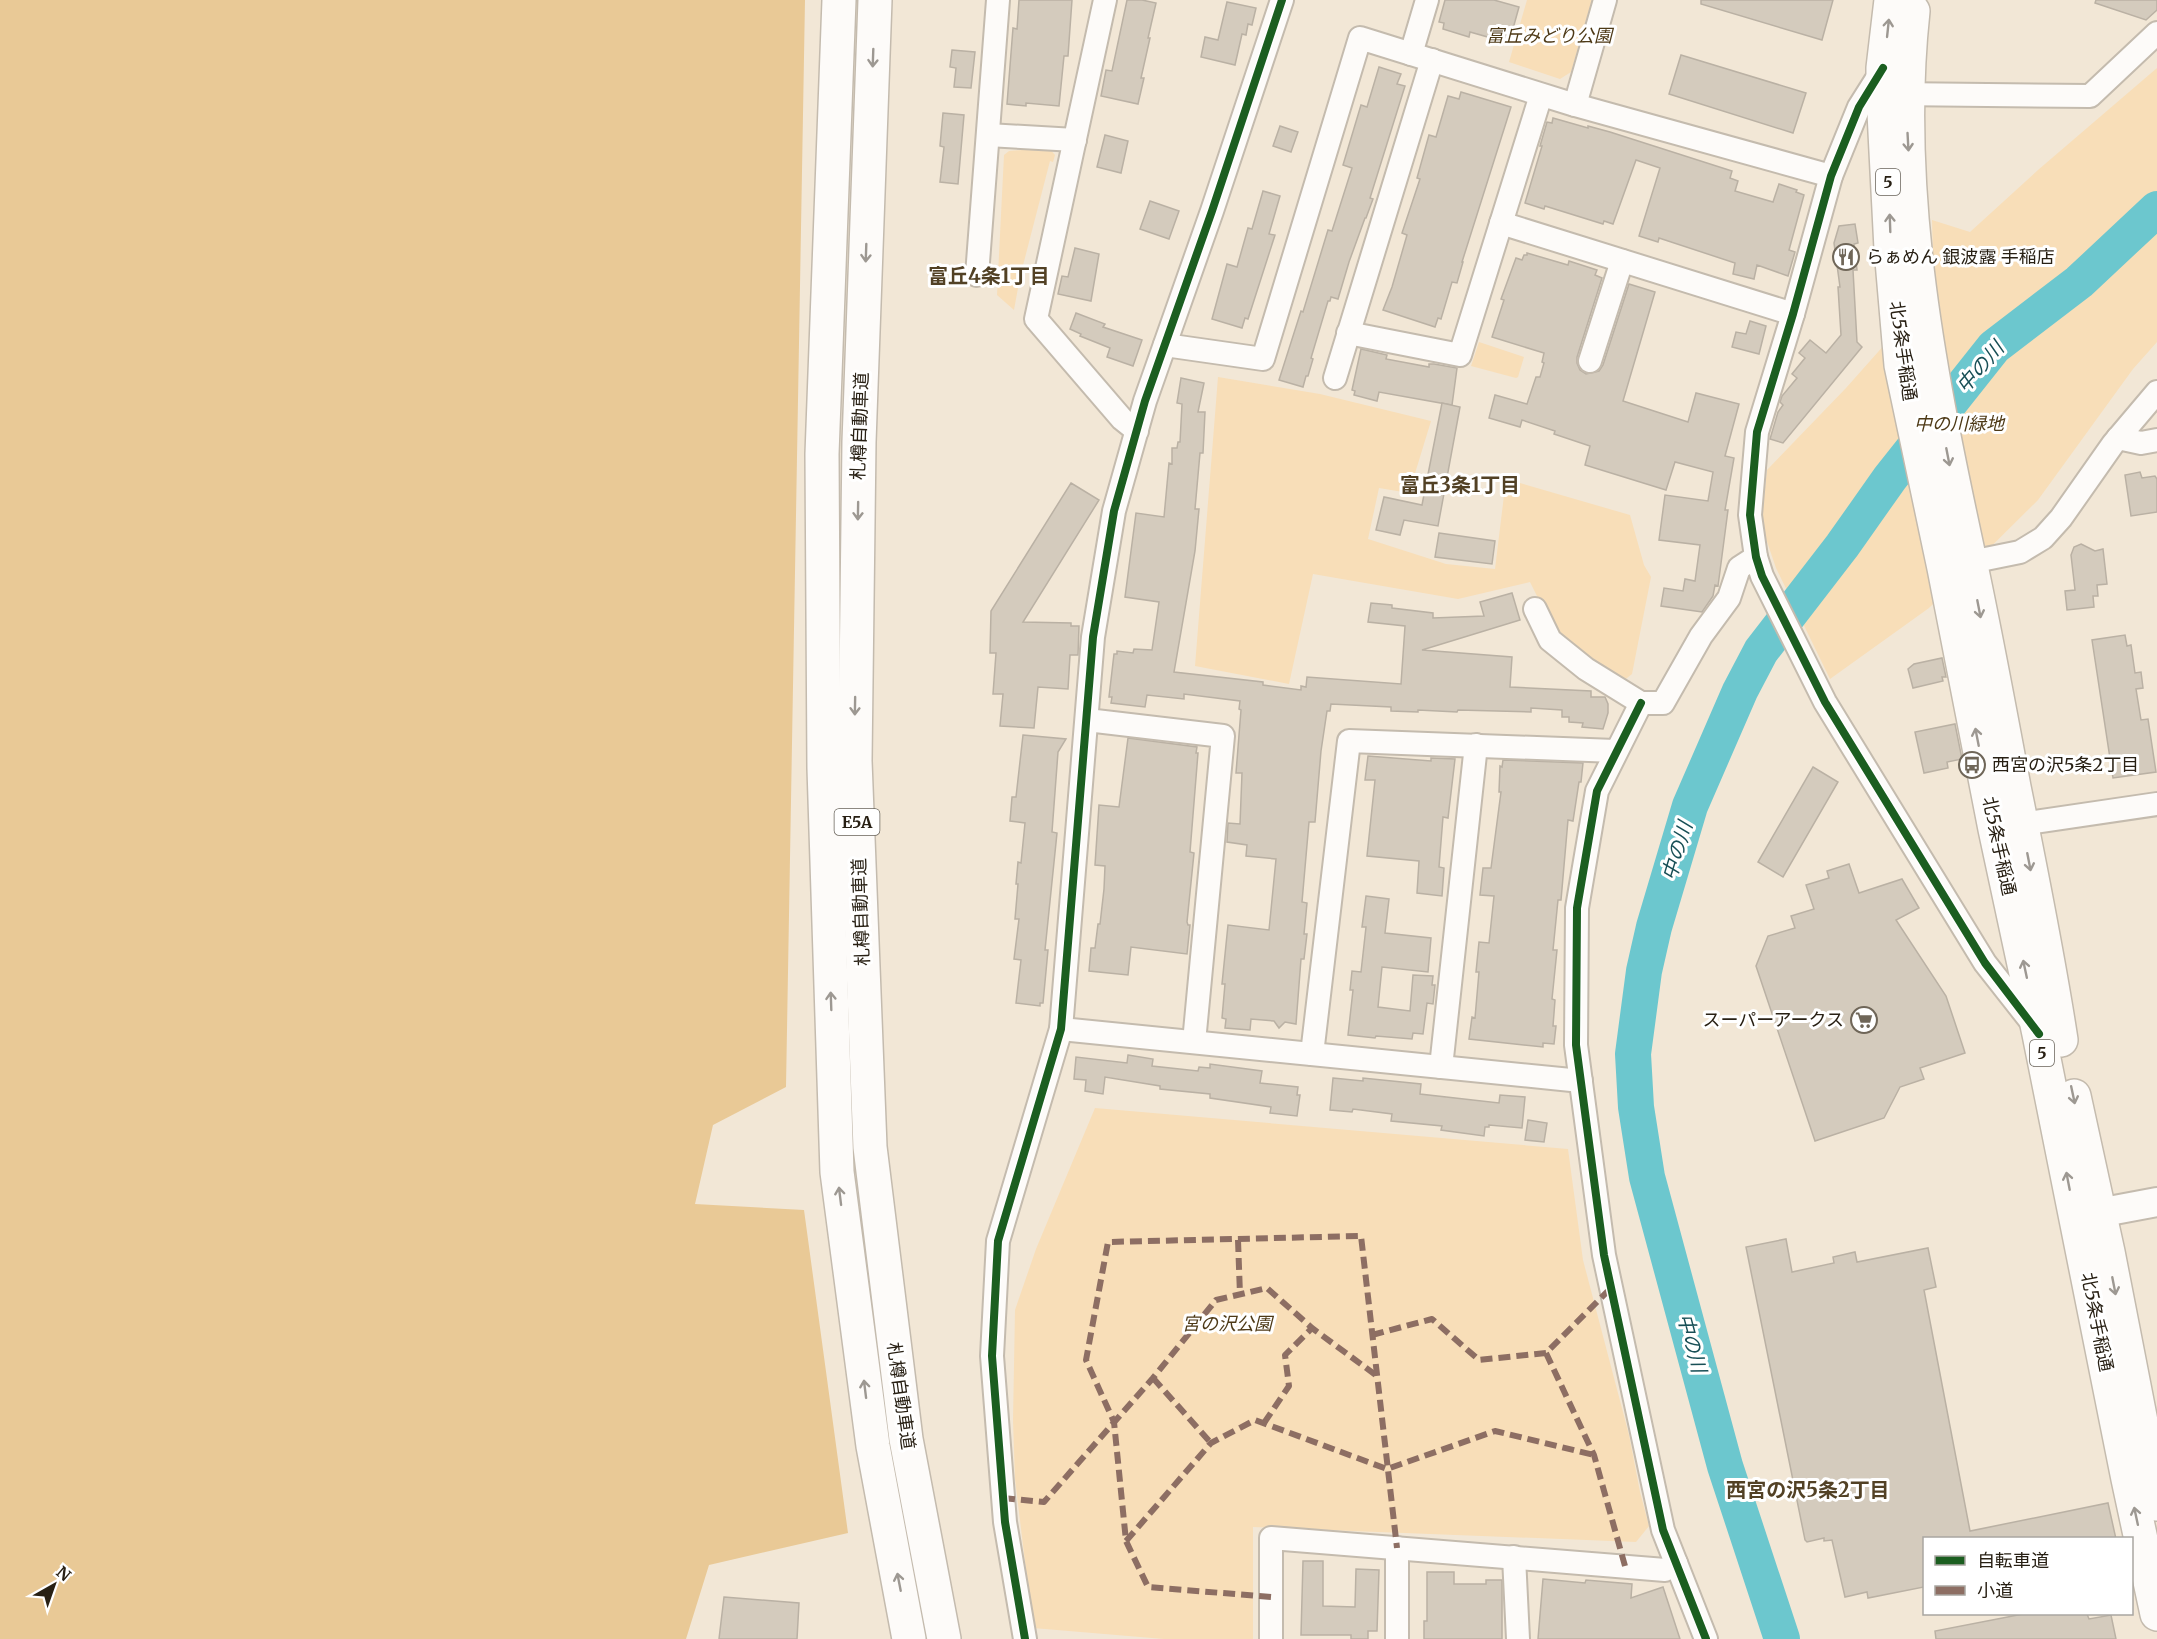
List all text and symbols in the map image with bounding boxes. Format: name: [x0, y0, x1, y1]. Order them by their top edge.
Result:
one-way arrow: [1883, 19, 1894, 39]
park label: 富丘みどり公園: [1486, 24, 1615, 47]
one-way arrow: [867, 48, 879, 68]
one-way arrow: [1902, 132, 1914, 152]
road number: 5: [1876, 169, 1900, 195]
one-way arrow: [1884, 213, 1895, 233]
restaurant icon: らぁめん 銀波露 手稲店: [1831, 242, 1861, 272]
one-way arrow: [860, 243, 871, 263]
place label: らぁめん 銀波露 手稲店: [1866, 245, 2055, 268]
district label: 富丘4条1丁目: [928, 263, 1050, 288]
street label: 北5条手稲通: [1885, 300, 1922, 402]
water label: 中の川: [1951, 334, 2010, 398]
street label: 札樽自動車道: [846, 372, 873, 480]
park label: 中の川緑地: [1914, 412, 2006, 435]
one-way arrow: [1943, 446, 1954, 466]
district label: 富丘3条1丁目: [1400, 472, 1520, 497]
one-way arrow: [852, 501, 864, 521]
one-way arrow: [1974, 599, 1985, 619]
one-way arrow: [850, 696, 861, 716]
one-way arrow: [1970, 728, 1982, 747]
bus stop icon: 西宮の沢5条2丁目: [1957, 750, 1987, 780]
place label: 西宮の沢5条2丁目: [1992, 753, 2139, 776]
street label: 北5条手稲通: [1978, 794, 2021, 897]
road number: E5A: [834, 809, 880, 835]
water label: 中の川: [1656, 817, 1698, 883]
one-way arrow: [2024, 852, 2035, 872]
street label: 札樽自動車道: [847, 858, 874, 966]
one-way arrow: [2019, 960, 2030, 980]
one-way arrow: [826, 992, 837, 1012]
supermarket icon: スーパーアークス: [1849, 1005, 1879, 1035]
place label: スーパーアークス: [1703, 1008, 1844, 1031]
road number: 5: [2030, 1040, 2054, 1066]
one-way arrow: [2068, 1085, 2080, 1104]
one-way arrow: [2062, 1172, 2073, 1191]
one-way arrow: [834, 1187, 845, 1207]
street label: 北5条手稲通: [2077, 1270, 2118, 1373]
one-way arrow: [2109, 1276, 2120, 1295]
water label: 中の川: [1673, 1311, 1713, 1377]
park label: 宮の沢公園: [1182, 1312, 1275, 1335]
street label: 札樽自動車道: [883, 1341, 920, 1451]
one-way arrow: [860, 1380, 871, 1400]
district label: 西宮の沢5条2丁目: [1726, 1477, 1890, 1502]
one-way arrow: [2130, 1507, 2141, 1526]
legend: [1923, 1537, 2133, 1615]
text: 自転車道: [1977, 1549, 2049, 1572]
north arrow: [24, 1555, 84, 1615]
text: N: [52, 1562, 75, 1585]
one-way arrow: [893, 1572, 904, 1592]
text: 小道: [1977, 1579, 2013, 1602]

